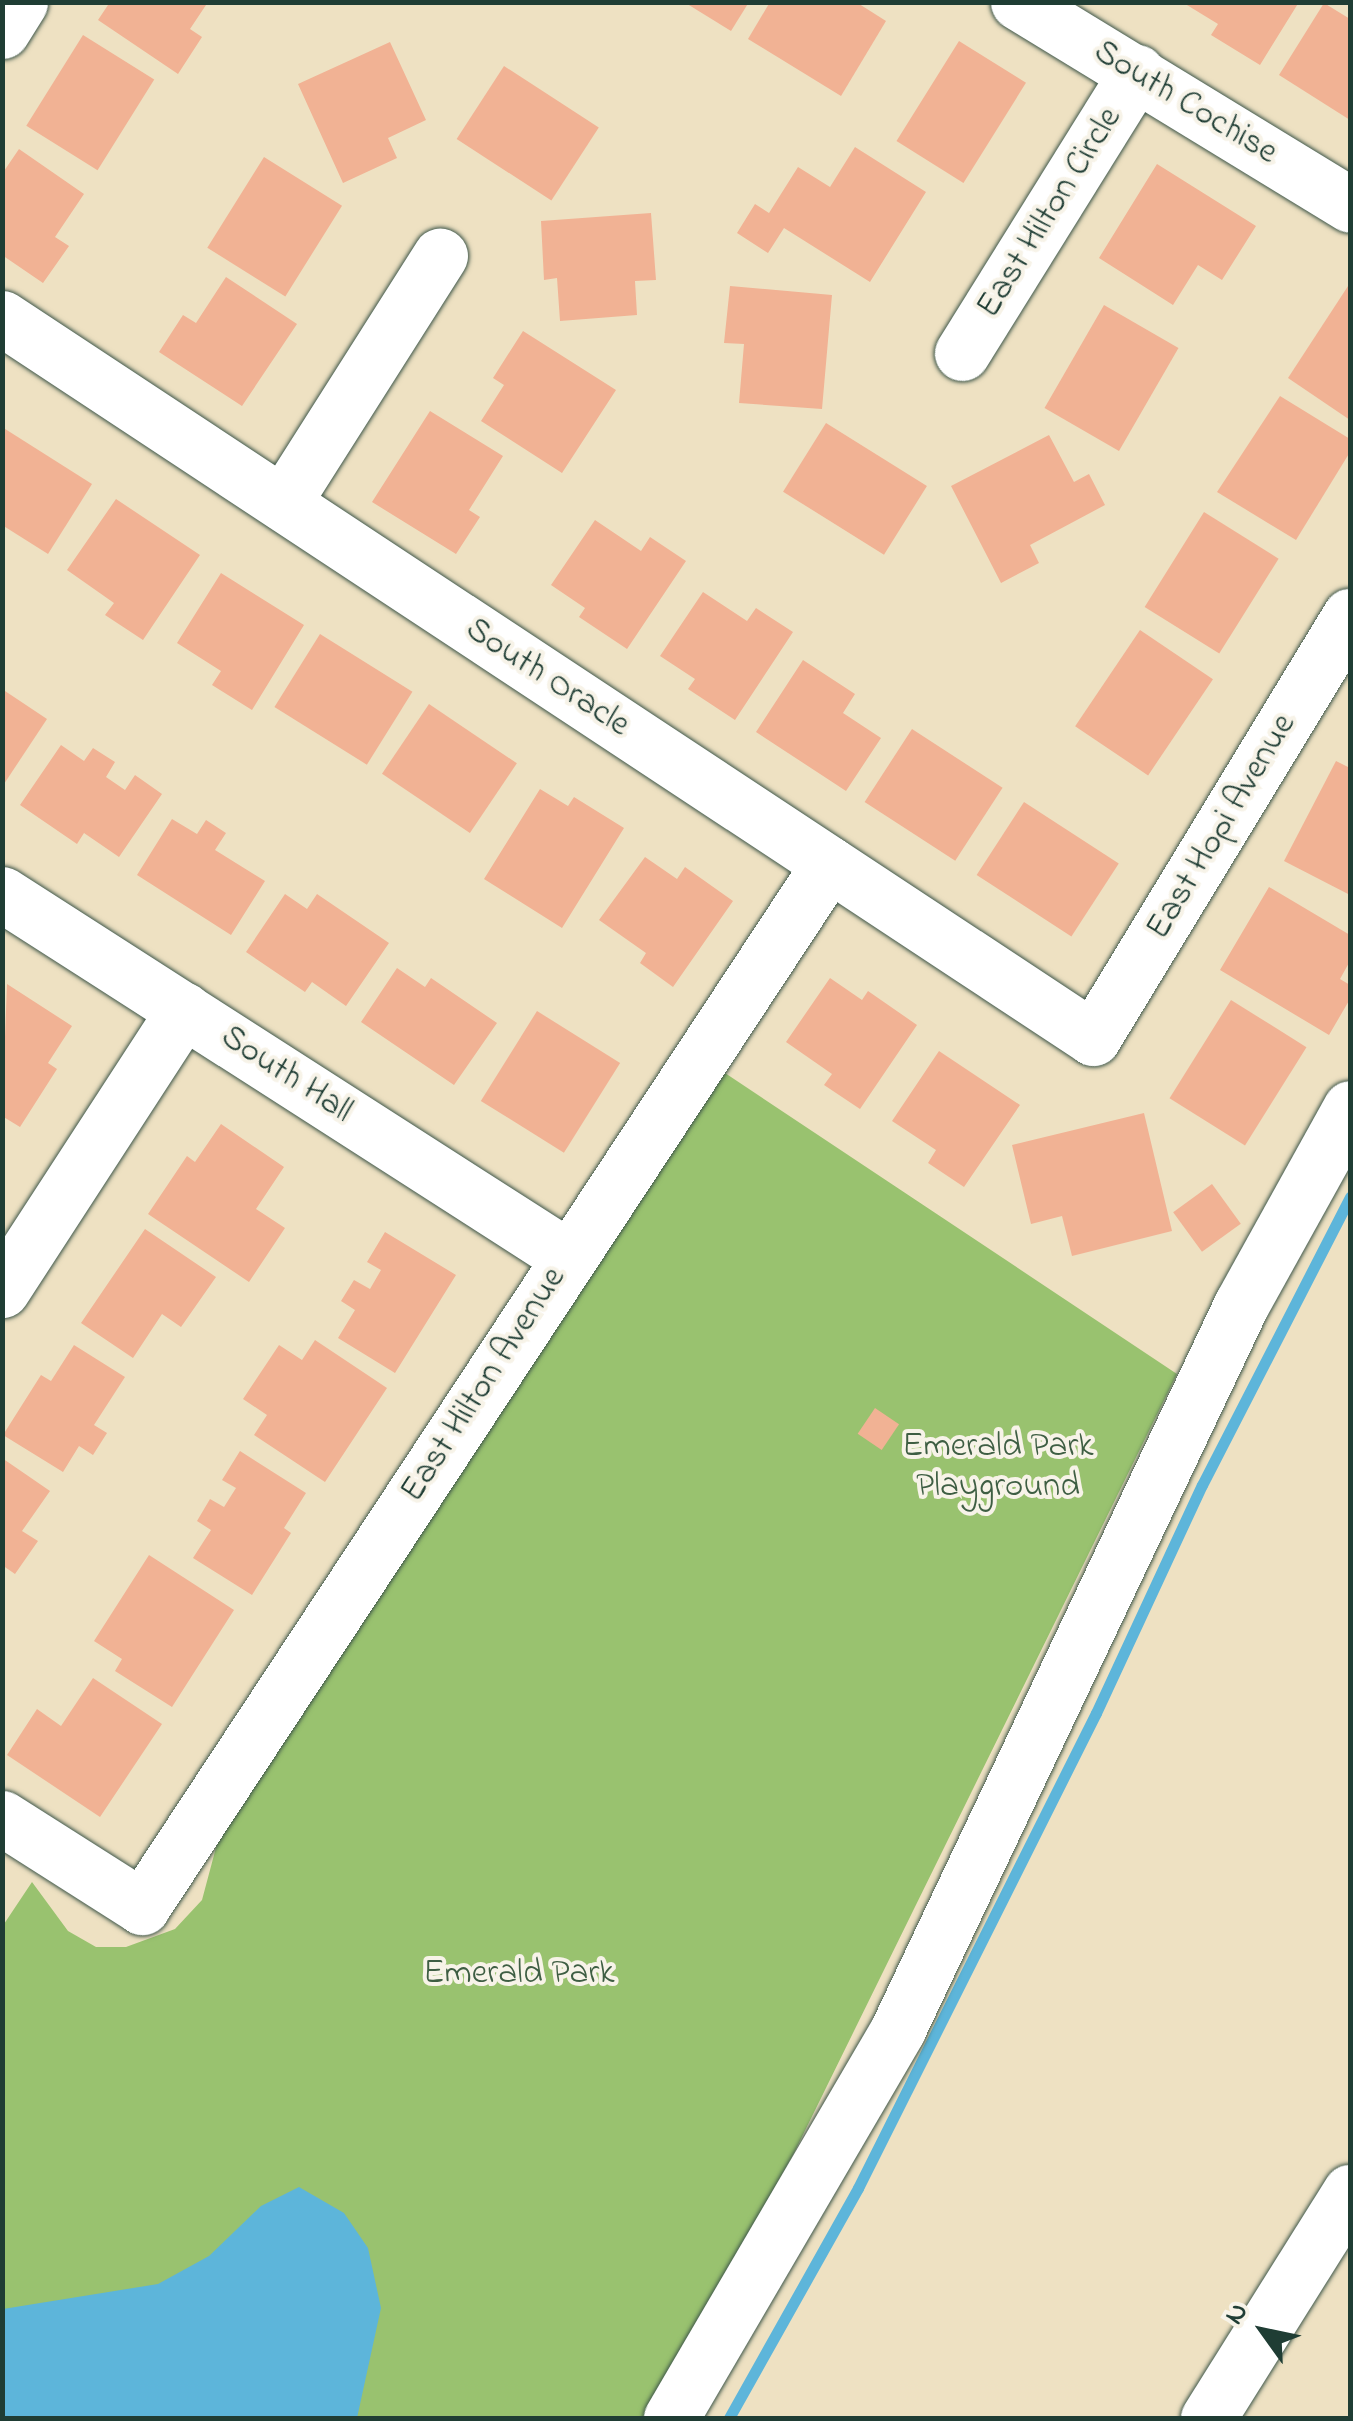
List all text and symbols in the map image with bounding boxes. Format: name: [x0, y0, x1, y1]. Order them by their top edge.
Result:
street label: South Cochise: [1085, 32, 1285, 174]
street label: East Hilton Circle: [969, 100, 1131, 326]
street label: South Oracle: [457, 609, 637, 747]
street label: East Hopi Avenue: [1138, 707, 1306, 947]
street label: South Hall: [212, 1017, 360, 1133]
street label: East Hilton Avenue: [392, 1260, 576, 1510]
park label: Emerald Park Playground: [902, 1426, 1094, 1508]
park label: Emerald Park: [423, 1953, 615, 1995]
north arrow: [1213, 2281, 1313, 2381]
text: N: [1215, 2295, 1260, 2333]

